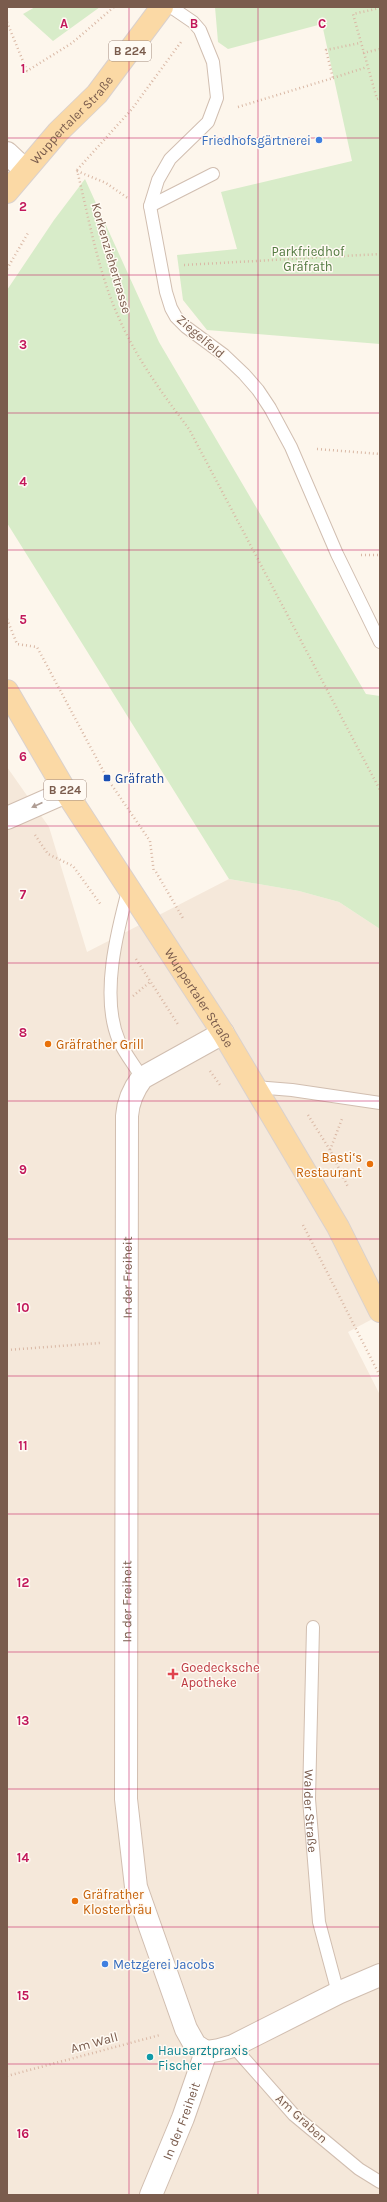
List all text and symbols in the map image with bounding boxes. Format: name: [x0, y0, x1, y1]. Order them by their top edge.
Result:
text: A: [60, 16, 68, 31]
text: B: [190, 16, 198, 31]
text: C: [318, 16, 326, 31]
road number: B 224: [109, 41, 151, 61]
text: 1: [21, 61, 25, 76]
street label: Wuppertaler Straße: [27, 72, 116, 167]
place label: Friedhofsgärtnerei: [201, 133, 311, 148]
marker: Friedhofsgärtnerei: [314, 135, 324, 145]
text: 2: [19, 199, 27, 214]
street label: Korkenziehertrasse: [89, 201, 135, 316]
park label: Parkfriedhof Gräfrath: [272, 244, 345, 274]
street label: Ziegelfeld: [174, 312, 228, 361]
text: 3: [19, 337, 27, 352]
text: 4: [19, 474, 27, 489]
text: 5: [19, 612, 27, 627]
text: 6: [19, 749, 27, 764]
place label: Gräfrath: [115, 771, 164, 786]
marker: Gräfrath: [102, 773, 112, 783]
road number: B 224: [44, 780, 86, 800]
one-way arrow: [31, 802, 42, 808]
text: 7: [20, 887, 27, 902]
street label: Wuppertaler Straße: [162, 945, 237, 1050]
text: 8: [19, 1025, 27, 1040]
place label: Gräfrather Grill: [56, 1037, 144, 1052]
marker: Gräfrather Grill: [43, 1039, 53, 1049]
place label: Basti‘s Restaurant: [296, 1150, 362, 1180]
marker: Basti‘s Restaurant: [365, 1159, 375, 1169]
text: 9: [19, 1162, 27, 1177]
street label: In der Freiheit: [120, 1236, 135, 1319]
text: 10: [17, 1300, 29, 1315]
text: 11: [18, 1438, 28, 1453]
street label: In der Freiheit: [119, 1560, 134, 1643]
text: 12: [17, 1575, 29, 1590]
place label: Goedecksche Apotheke: [181, 1660, 260, 1690]
marker: Goedecksche Apotheke: [168, 1669, 178, 1679]
text: 13: [17, 1713, 29, 1728]
street label: Walder Straße: [301, 1769, 320, 1853]
text: 14: [17, 1850, 29, 1865]
place label: Gräfrather Klosterbräu: [83, 1887, 152, 1917]
marker: Gräfrather Klosterbräu: [70, 1896, 80, 1906]
place label: Metzgerei Jacobs: [113, 1957, 215, 1972]
marker: Metzgerei Jacobs: [100, 1959, 110, 1969]
text: 15: [17, 1988, 30, 2003]
street label: Am Wall: [69, 2029, 119, 2056]
place label: Hausarztpraxis Fischer: [158, 2043, 248, 2073]
marker: Hausarztpraxis Fischer: [145, 2052, 155, 2062]
street label: In der Freiheit: [159, 2080, 203, 2162]
street label: Am Graben: [273, 2091, 331, 2146]
text: 16: [17, 2126, 29, 2141]

